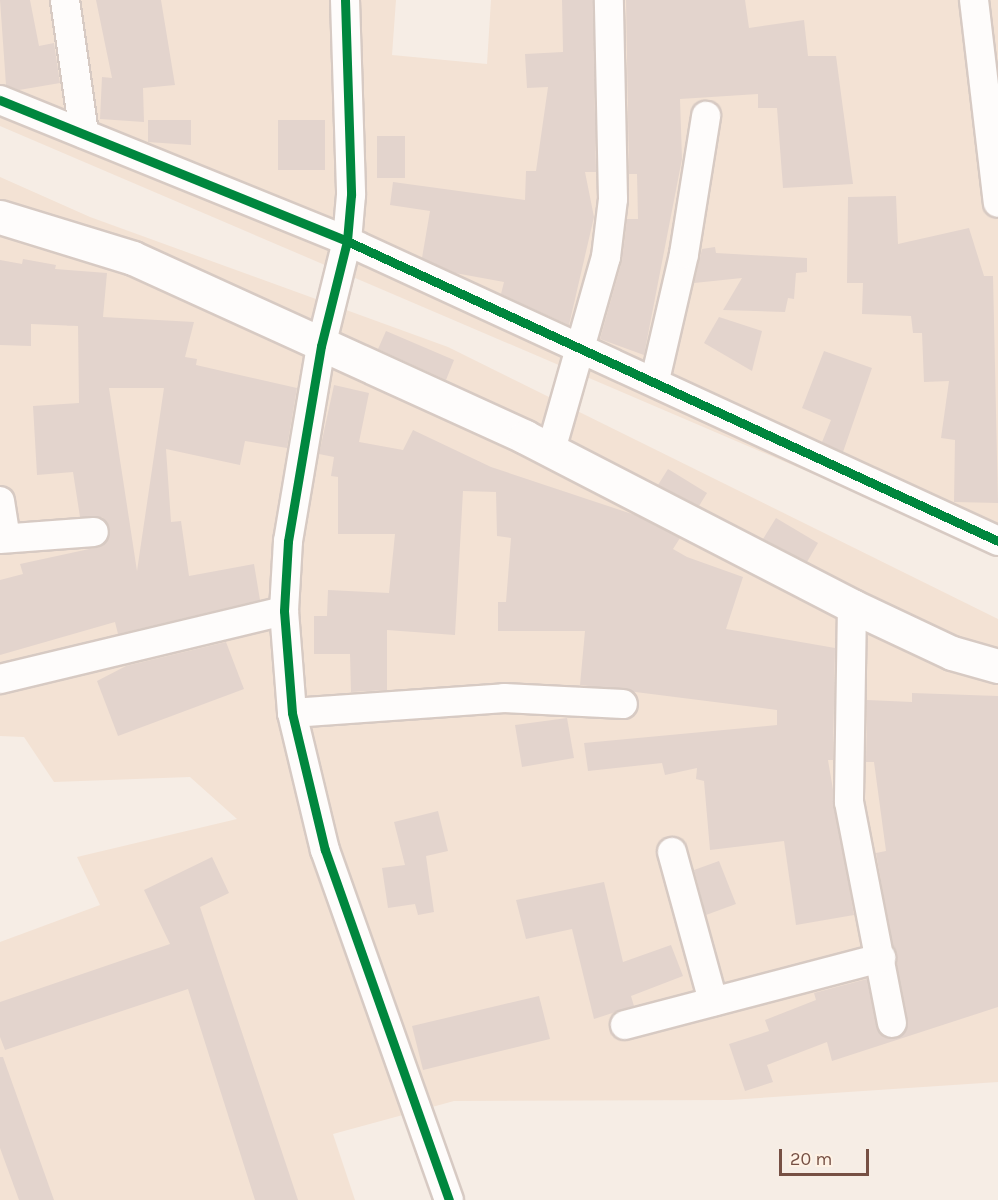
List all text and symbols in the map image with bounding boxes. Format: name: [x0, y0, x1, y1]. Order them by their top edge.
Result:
scale bar: [782, 1137, 872, 1175]
text: 20 m: [790, 1148, 832, 1170]

